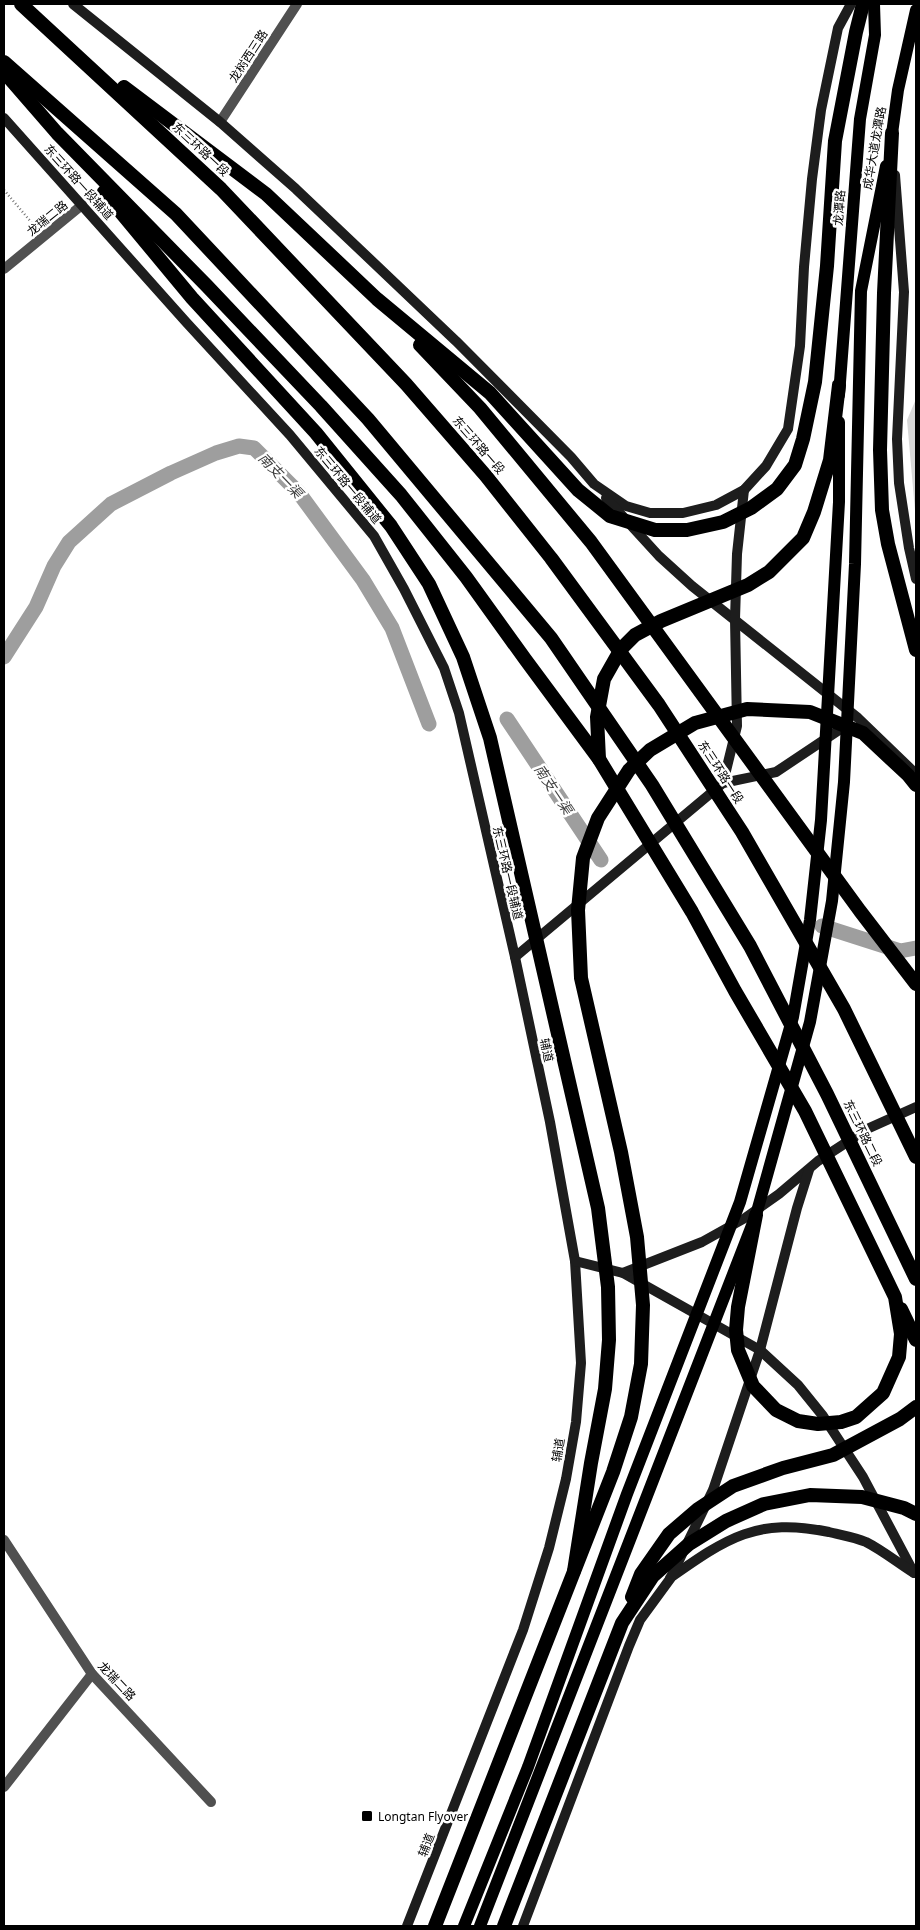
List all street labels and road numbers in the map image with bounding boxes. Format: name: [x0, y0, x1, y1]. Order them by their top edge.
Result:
street label: 龙树西三路: [225, 26, 271, 86]
street label: 成华大道龙潭路: [858, 105, 890, 191]
street label: 东三环路一段: [169, 118, 233, 180]
street label: 东三环路一段辅道: [41, 141, 117, 223]
street label: 龙潭路: [829, 189, 849, 227]
street label: 龙瑞二路: [23, 196, 71, 240]
street label: 东三环路一段: [449, 412, 509, 478]
street label: 东三环路一段辅道: [311, 443, 385, 527]
street label: 东三环路一段: [694, 737, 748, 807]
street label: 东三环路一段辅道: [489, 824, 527, 922]
street label: 辅道: [536, 1036, 558, 1064]
street label: 东三环路二段: [840, 1097, 886, 1169]
street label: 辅道: [548, 1437, 568, 1463]
street label: 龙瑞二路: [94, 1658, 140, 1704]
street label: 辅道: [414, 1831, 438, 1859]

